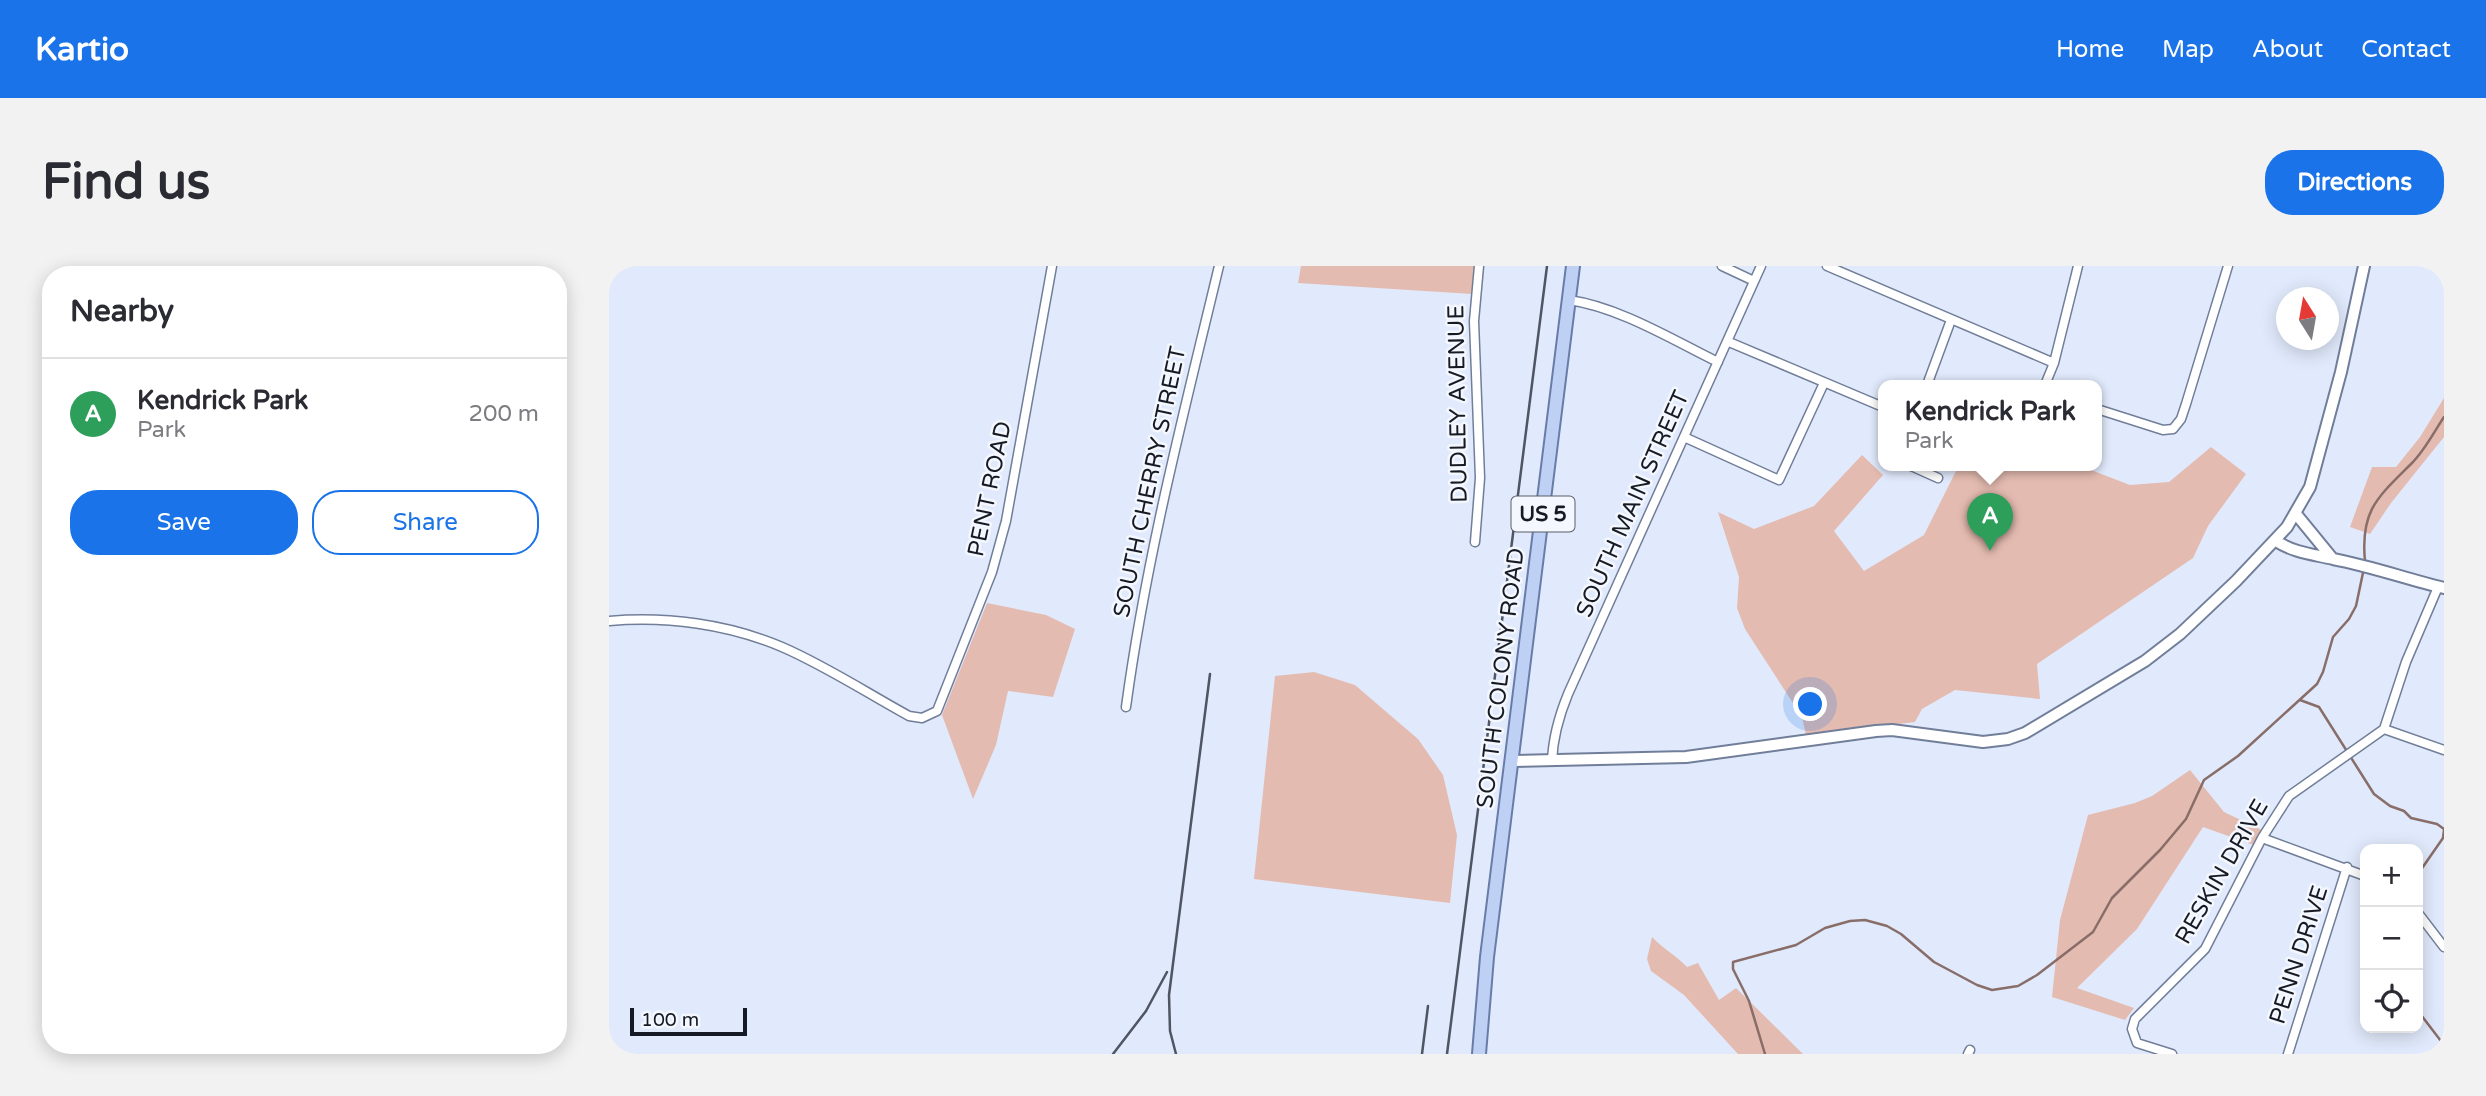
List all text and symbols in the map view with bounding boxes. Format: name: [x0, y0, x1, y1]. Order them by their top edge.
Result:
text: Kartio: [35, 30, 129, 69]
text: Home: [2056, 35, 2124, 64]
text: Map: [2162, 35, 2214, 64]
text: About: [2252, 35, 2323, 64]
text: Contact: [2361, 35, 2451, 64]
button: Directions: [2265, 150, 2444, 215]
text: Find us: [42, 153, 210, 212]
north arrow: [2276, 287, 2339, 350]
text: Nearby: [70, 293, 174, 330]
street label: DUDLEY AVENUE: [1442, 305, 1474, 503]
street label: SOUTH CHERRY STREET: [1108, 344, 1192, 620]
popup: [1878, 380, 2102, 471]
text: Kendrick Park: [137, 385, 308, 416]
street label: SOUTH MAIN STREET: [1570, 386, 1696, 622]
text: Kendrick Park: [1904, 396, 2076, 427]
text: A: [84, 400, 102, 428]
text: 200 m: [469, 400, 539, 428]
text: Park: [137, 416, 186, 444]
street label: PENT ROAD: [962, 419, 1018, 559]
text: Park: [1904, 427, 1954, 455]
button: Save: [70, 490, 298, 555]
button: Share: [312, 490, 539, 555]
pin: A: [1967, 493, 2013, 551]
road number: US 5: [1511, 496, 1574, 532]
street label: SOUTH COLONY ROAD: [1471, 546, 1531, 810]
your location: [1793, 687, 1827, 721]
street label: RESKIN DRIVE: [2169, 795, 2275, 949]
map controls: [2360, 844, 2423, 1033]
button: +: [2360, 844, 2423, 907]
street label: PENN DRIVE: [2263, 882, 2335, 1028]
button: −: [2360, 907, 2423, 970]
button: locate: [2360, 970, 2423, 1033]
scale bar: [630, 1005, 747, 1037]
text: 100 m: [641, 1009, 699, 1031]

